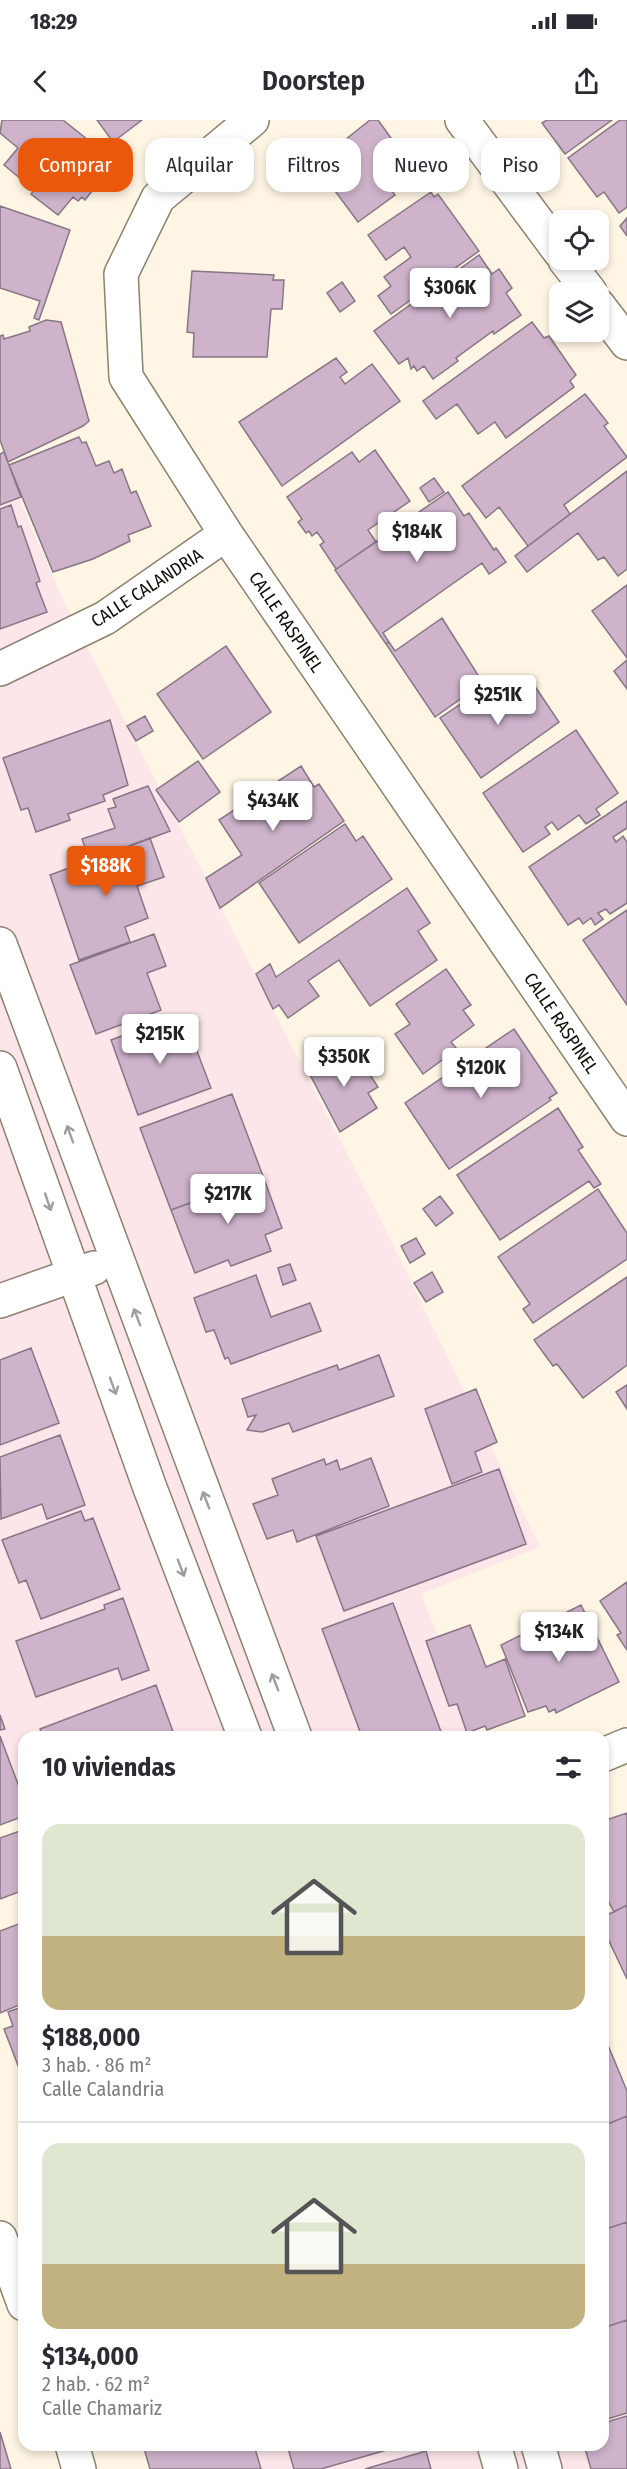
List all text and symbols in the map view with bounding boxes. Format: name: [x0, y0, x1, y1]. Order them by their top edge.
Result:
text: 18:29: [30, 8, 77, 35]
icon: back: [24, 65, 57, 98]
text: Doorstep: [262, 65, 365, 97]
icon: share: [570, 65, 603, 98]
chip: Comprar: [18, 138, 133, 192]
chip: Alquilar: [145, 138, 254, 192]
chip: Filtros: [266, 138, 361, 192]
chip: Nuevo: [373, 138, 469, 192]
chip: Piso: [481, 138, 560, 192]
map controls: [549, 210, 609, 342]
button: locate: [549, 210, 609, 270]
pin: $306K: [408, 268, 492, 319]
text: $306K: [424, 275, 476, 299]
button: layers: [549, 282, 609, 342]
pin: $184K: [375, 512, 459, 563]
text: $184K: [392, 519, 442, 543]
street label: CALLE CALANDRIA: [87, 543, 207, 632]
street label: CALLE RASPINEL: [244, 567, 328, 677]
pin: $251K: [456, 675, 540, 726]
text: $251K: [474, 682, 522, 706]
pin: $434K: [231, 781, 315, 832]
text: $434K: [247, 788, 299, 812]
pin: $188K: [64, 846, 148, 897]
text: $188K: [81, 853, 131, 877]
street label: CALLE RASPINEL: [519, 968, 603, 1078]
pin: $215K: [118, 1014, 202, 1065]
text: $215K: [136, 1021, 184, 1045]
pin: $350K: [302, 1037, 386, 1088]
text: $350K: [318, 1044, 370, 1068]
pin: $120K: [439, 1048, 523, 1099]
text: $120K: [456, 1055, 506, 1079]
one-way arrow: [63, 1126, 74, 1144]
pin: $217K: [186, 1174, 270, 1225]
text: $217K: [204, 1181, 252, 1205]
one-way arrow: [43, 1192, 54, 1211]
one-way arrow: [131, 1309, 142, 1327]
one-way arrow: [109, 1376, 120, 1394]
one-way arrow: [200, 1491, 211, 1510]
one-way arrow: [176, 1559, 187, 1577]
pin: $134K: [517, 1612, 601, 1663]
text: $134K: [534, 1619, 584, 1643]
one-way arrow: [268, 1673, 279, 1692]
icon: filters: [552, 1751, 585, 1784]
text: 10 viviendas: [42, 1752, 176, 1783]
icon: home: [260, 1863, 368, 1971]
text: $188,000: [42, 2022, 141, 2053]
text: 3 hab. · 86 m²: [42, 2053, 152, 2077]
text: Calle Calandria: [42, 2077, 164, 2101]
icon: home: [260, 2182, 368, 2290]
text: $134,000: [42, 2341, 139, 2372]
text: 2 hab. · 62 m²: [42, 2372, 150, 2396]
text: Calle Chamariz: [42, 2396, 162, 2420]

